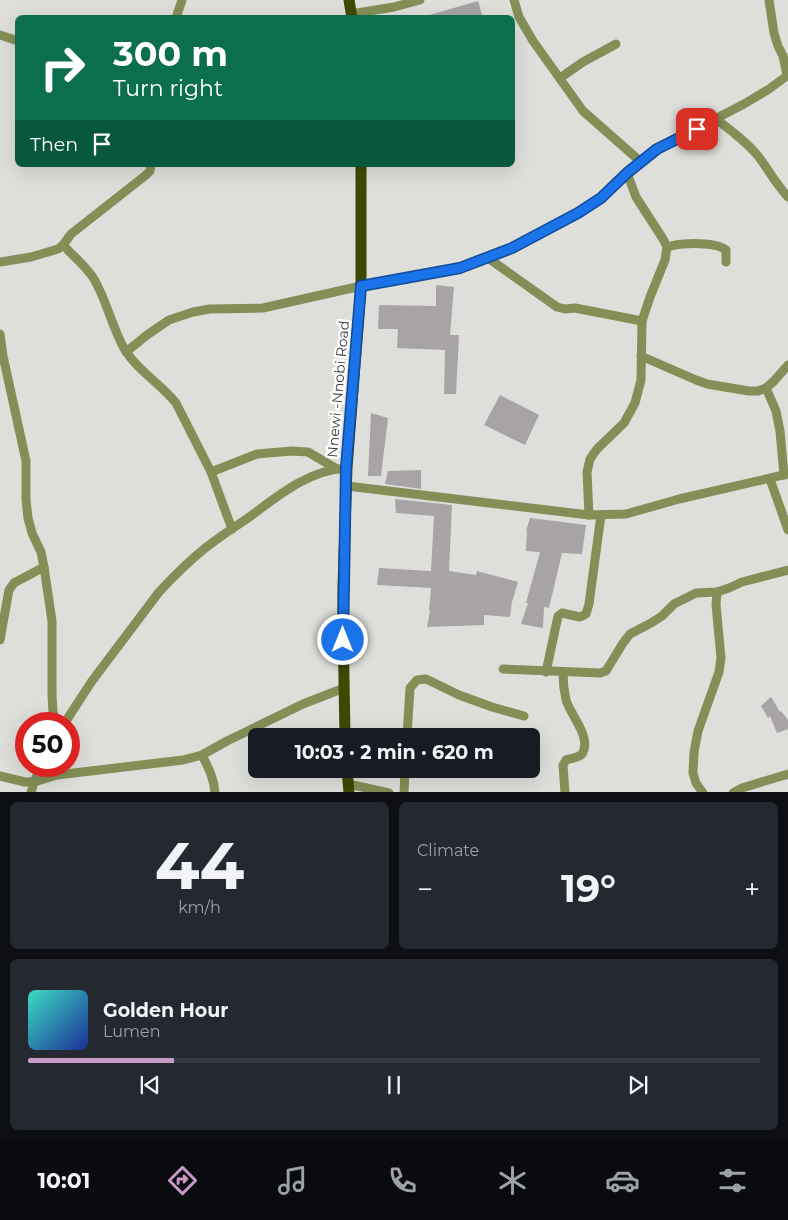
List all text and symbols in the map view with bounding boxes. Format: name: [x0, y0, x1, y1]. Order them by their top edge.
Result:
text: 300 m: [113, 32, 228, 75]
icon: right: [30, 35, 95, 100]
text: Turn right: [113, 75, 223, 102]
pin: [676, 108, 718, 150]
icon: arrive: [683, 115, 711, 143]
icon: arrive: [88, 130, 116, 158]
text: Then: [30, 133, 78, 156]
street label: Nnewi -Nnobi Road: [323, 320, 353, 458]
position arrow: [316, 613, 368, 665]
speed limit sign: 50: [15, 712, 80, 777]
text: 10:03 · 2 min · 620 m: [294, 741, 494, 764]
text: 44: [155, 826, 244, 905]
text: Climate: [417, 841, 479, 860]
text: 19°: [561, 865, 616, 912]
text: −: [417, 872, 433, 906]
text: +: [744, 872, 760, 906]
text: km/h: [178, 898, 221, 917]
text: Golden Hour: [103, 999, 229, 1022]
text: Lumen: [103, 1022, 161, 1041]
icon: previous: [136, 1071, 164, 1099]
icon: pause: [380, 1071, 408, 1099]
icon: next: [624, 1071, 652, 1099]
icon: directions: [165, 1163, 200, 1198]
icon: music: [275, 1163, 310, 1198]
icon: phone: [385, 1163, 420, 1198]
icon: climate: [495, 1163, 530, 1198]
icon: car: [605, 1163, 640, 1198]
icon: filters: [715, 1163, 750, 1198]
text: 10:01: [38, 1167, 90, 1194]

